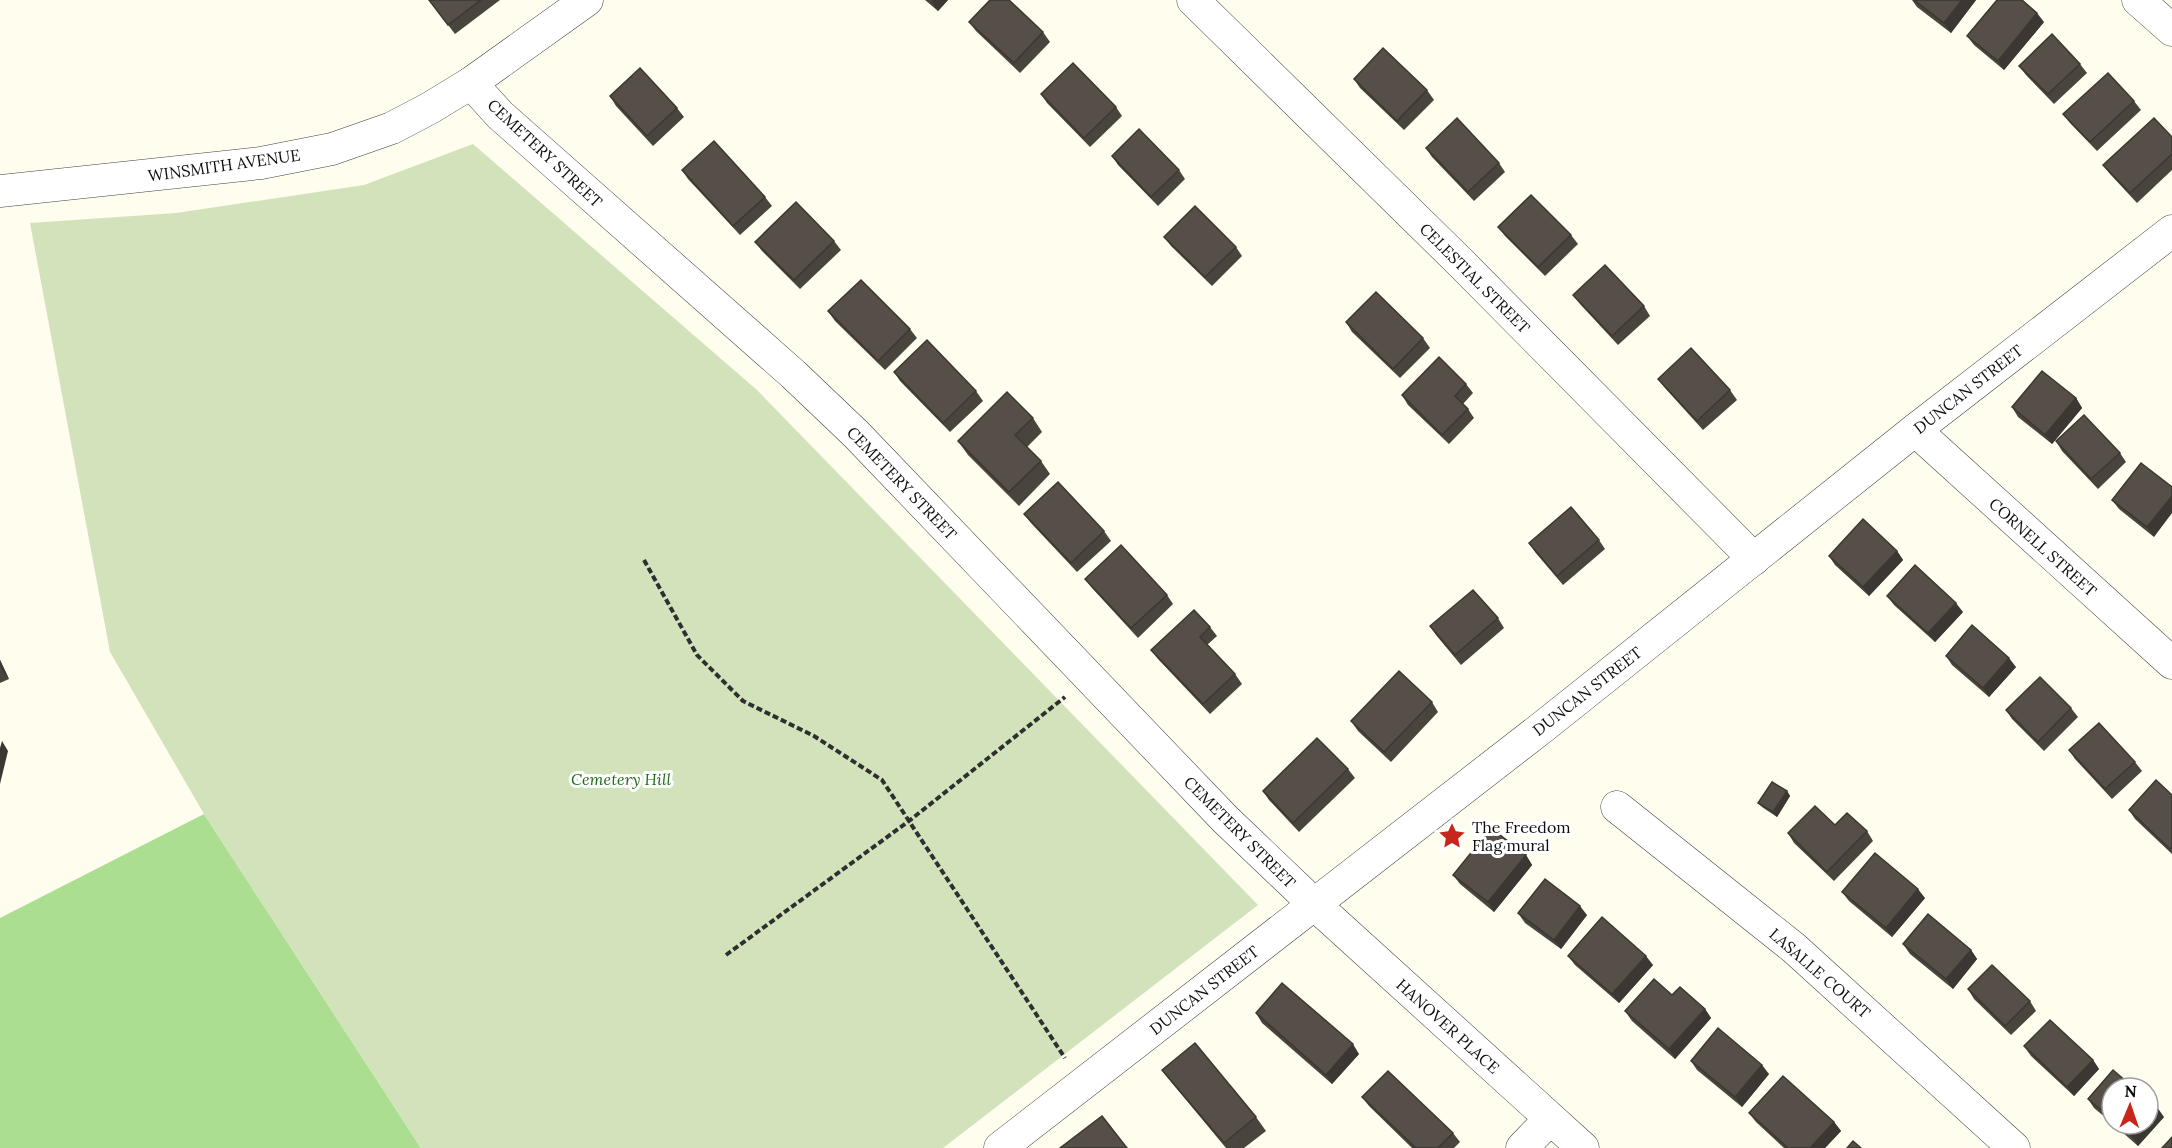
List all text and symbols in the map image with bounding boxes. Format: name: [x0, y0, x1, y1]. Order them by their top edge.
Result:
street label: CEMETERY STREET: [483, 95, 607, 211]
street label: WINSMITH AVENUE: [147, 144, 301, 186]
street label: CELESTIAL STREET: [1416, 219, 1534, 337]
street label: DUNCAN STREET: [1909, 340, 2027, 438]
street label: CEMETERY STREET: [843, 422, 961, 544]
street label: CORNELL STREET: [1985, 493, 2101, 601]
street label: DUNCAN STREET: [1528, 642, 1646, 740]
park label: Cemetery Hill: [571, 769, 672, 789]
street label: CEMETERY STREET: [1180, 772, 1300, 892]
place label: The Freedom Flag mural: [1472, 817, 1571, 855]
place icon: The Freedom Flag mural: [1437, 821, 1467, 851]
street label: LASALLE COURT: [1765, 924, 1875, 1022]
street label: DUNCAN STREET: [1145, 941, 1263, 1039]
street label: HANOVER PLACE: [1392, 974, 1504, 1078]
north arrow: [2100, 1076, 2160, 1136]
text: N: [2124, 1081, 2137, 1101]

